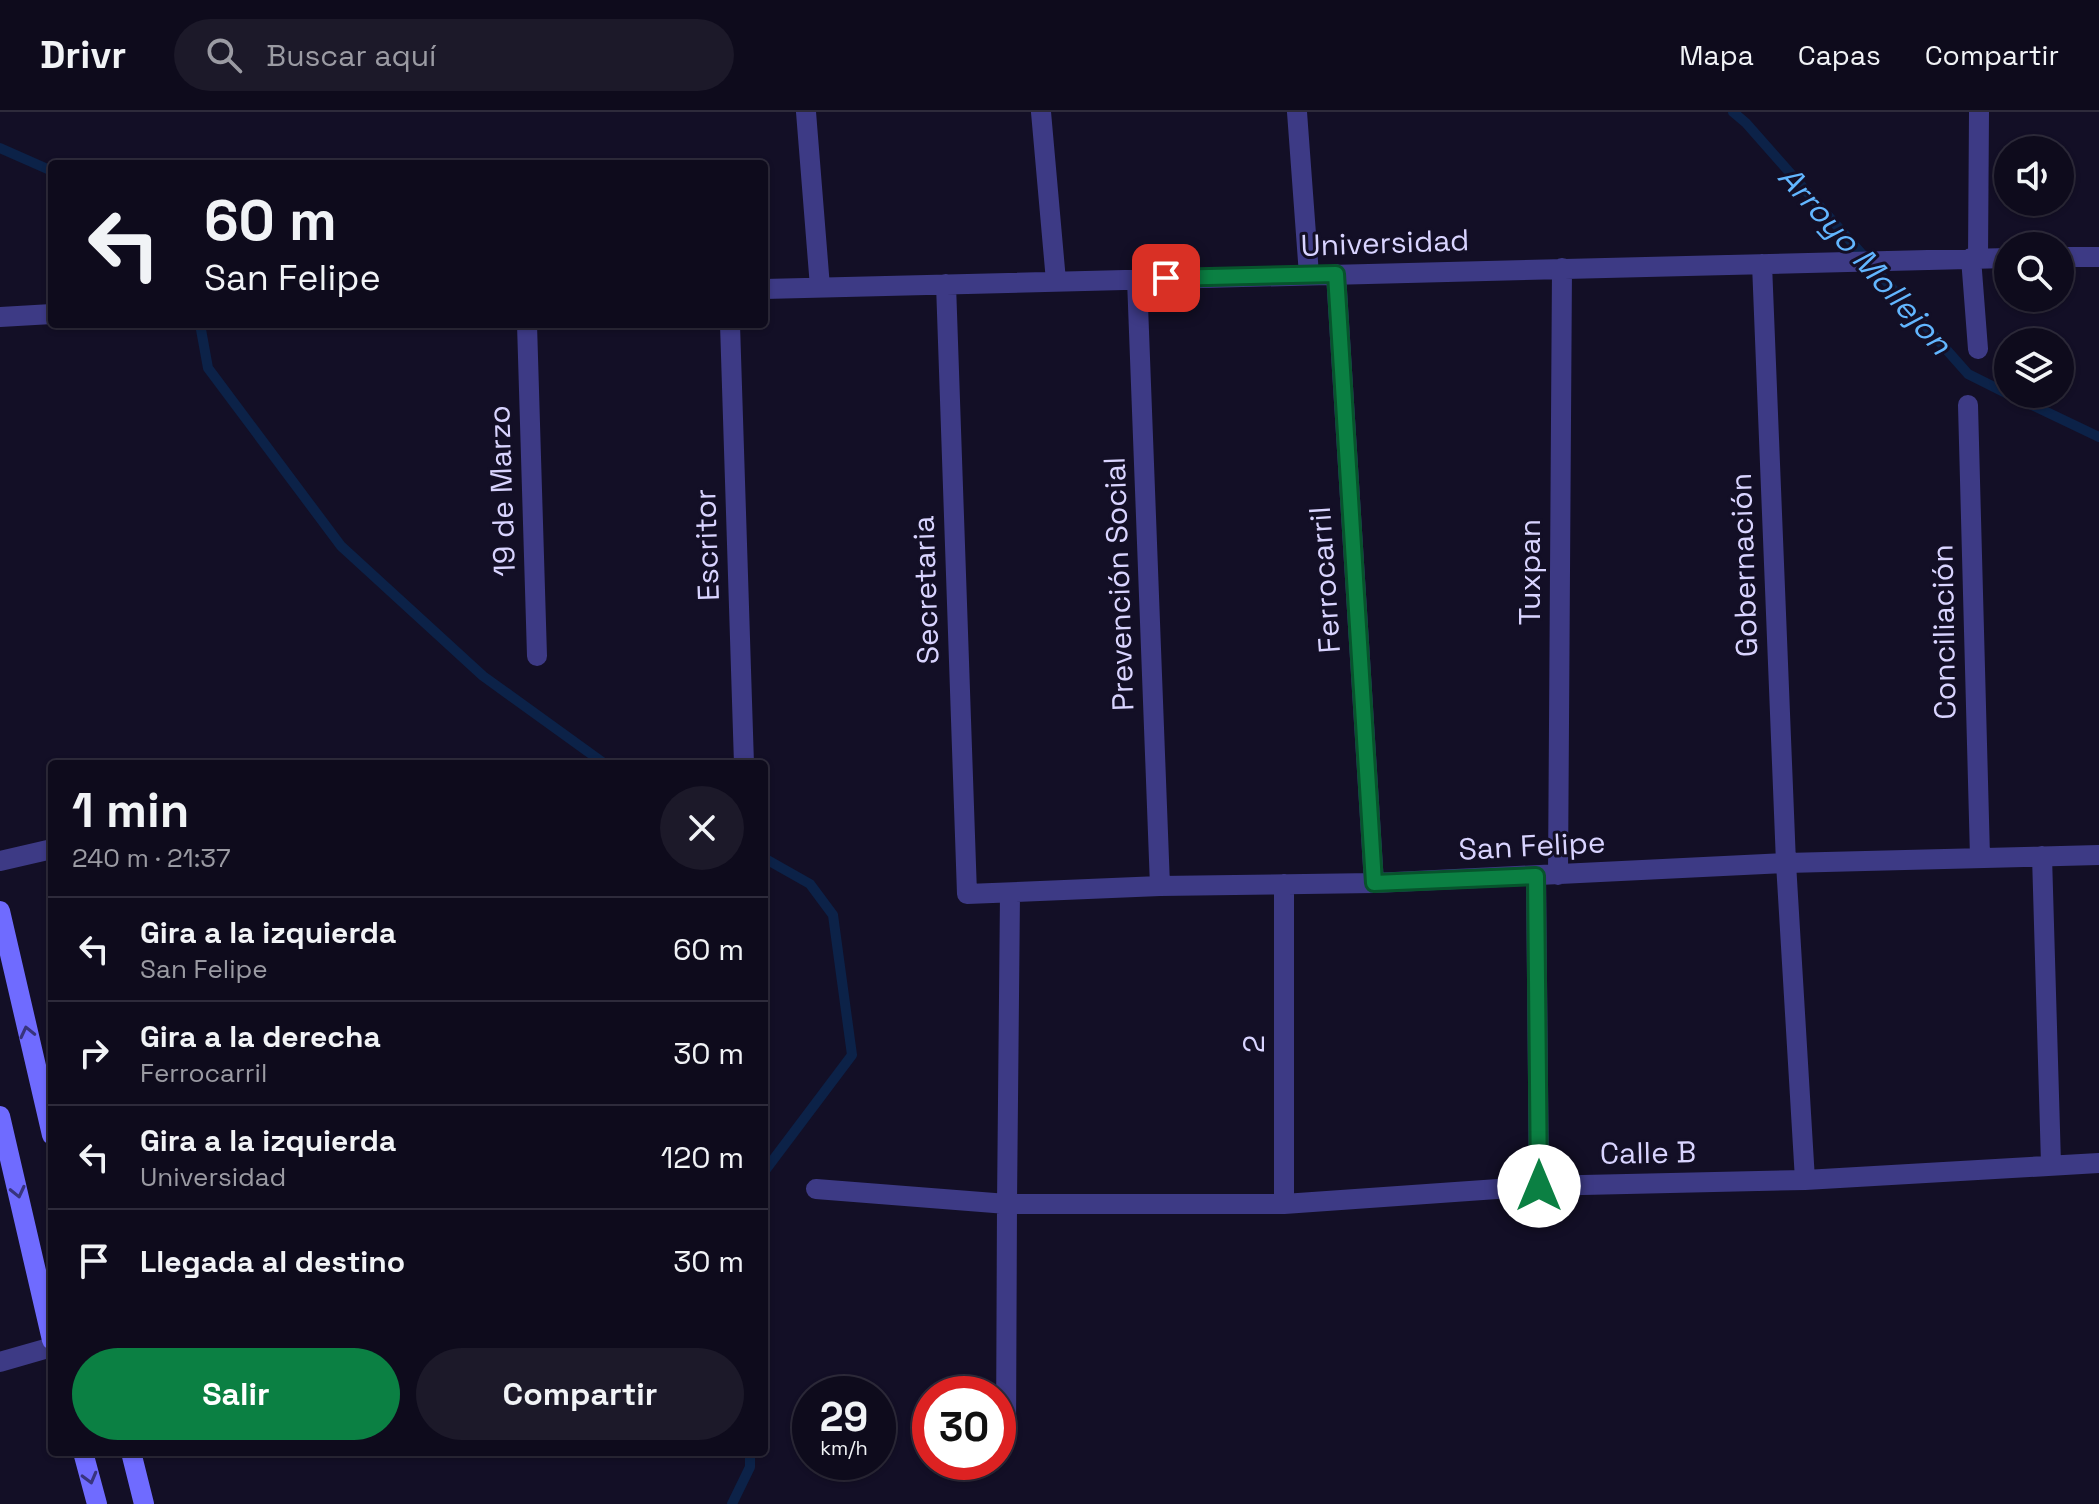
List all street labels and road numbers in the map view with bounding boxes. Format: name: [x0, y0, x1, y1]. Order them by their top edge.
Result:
street label: Universidad: [1300, 220, 1470, 265]
street label: 19 de Marzo: [479, 405, 524, 577]
street label: Prevención Social: [1095, 456, 1142, 712]
street label: Gobernación: [1721, 472, 1766, 658]
street label: Escritor: [685, 488, 728, 602]
street label: Ferrocarril: [1300, 505, 1349, 655]
street label: Secretaria: [903, 515, 948, 665]
street label: Tuxpan: [1510, 519, 1549, 625]
street label: Conciliación: [1922, 544, 1965, 720]
street label: San Felipe: [1457, 822, 1607, 869]
street label: 2: [1234, 1035, 1273, 1053]
street label: Calle B: [1599, 1132, 1697, 1173]

